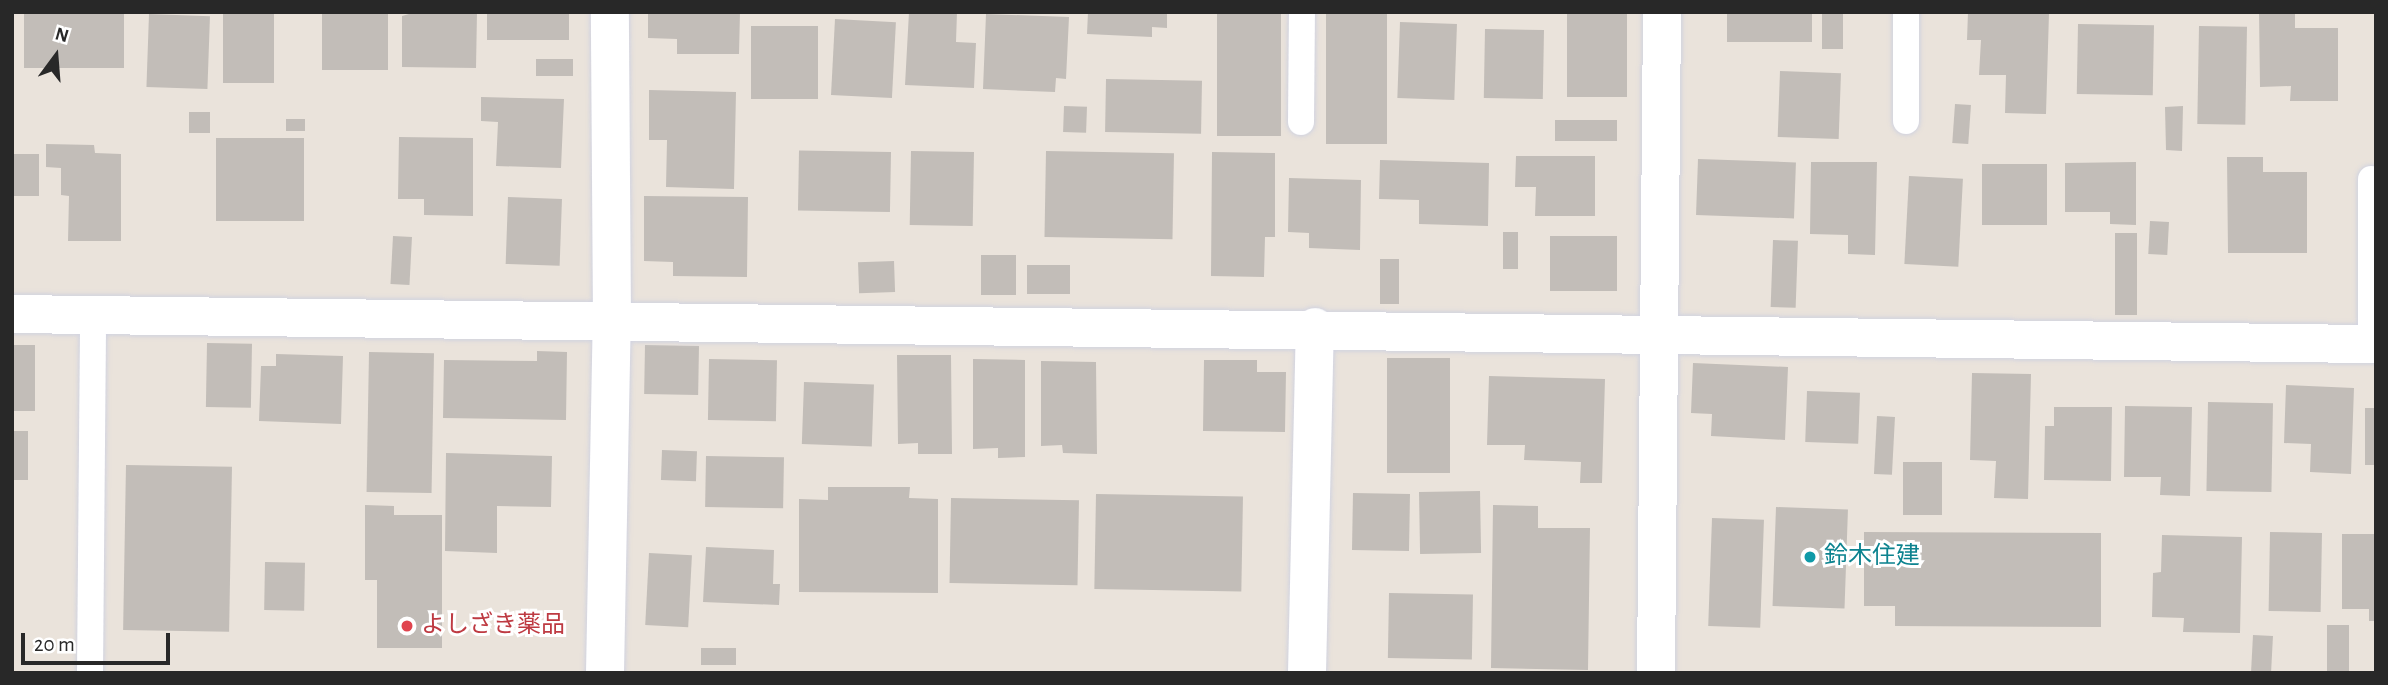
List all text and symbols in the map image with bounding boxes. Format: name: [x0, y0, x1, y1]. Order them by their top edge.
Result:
north arrow: [21, 21, 91, 91]
text: N: [53, 24, 71, 46]
place label: 鈴木住建: [1824, 543, 1920, 571]
marker: 鈴木住建: [1802, 549, 1818, 565]
place label: よしざき薬品: [421, 612, 565, 640]
scale bar: [24, 618, 173, 662]
marker: よしざき薬品: [399, 618, 415, 634]
text: 20 m: [34, 634, 75, 655]

